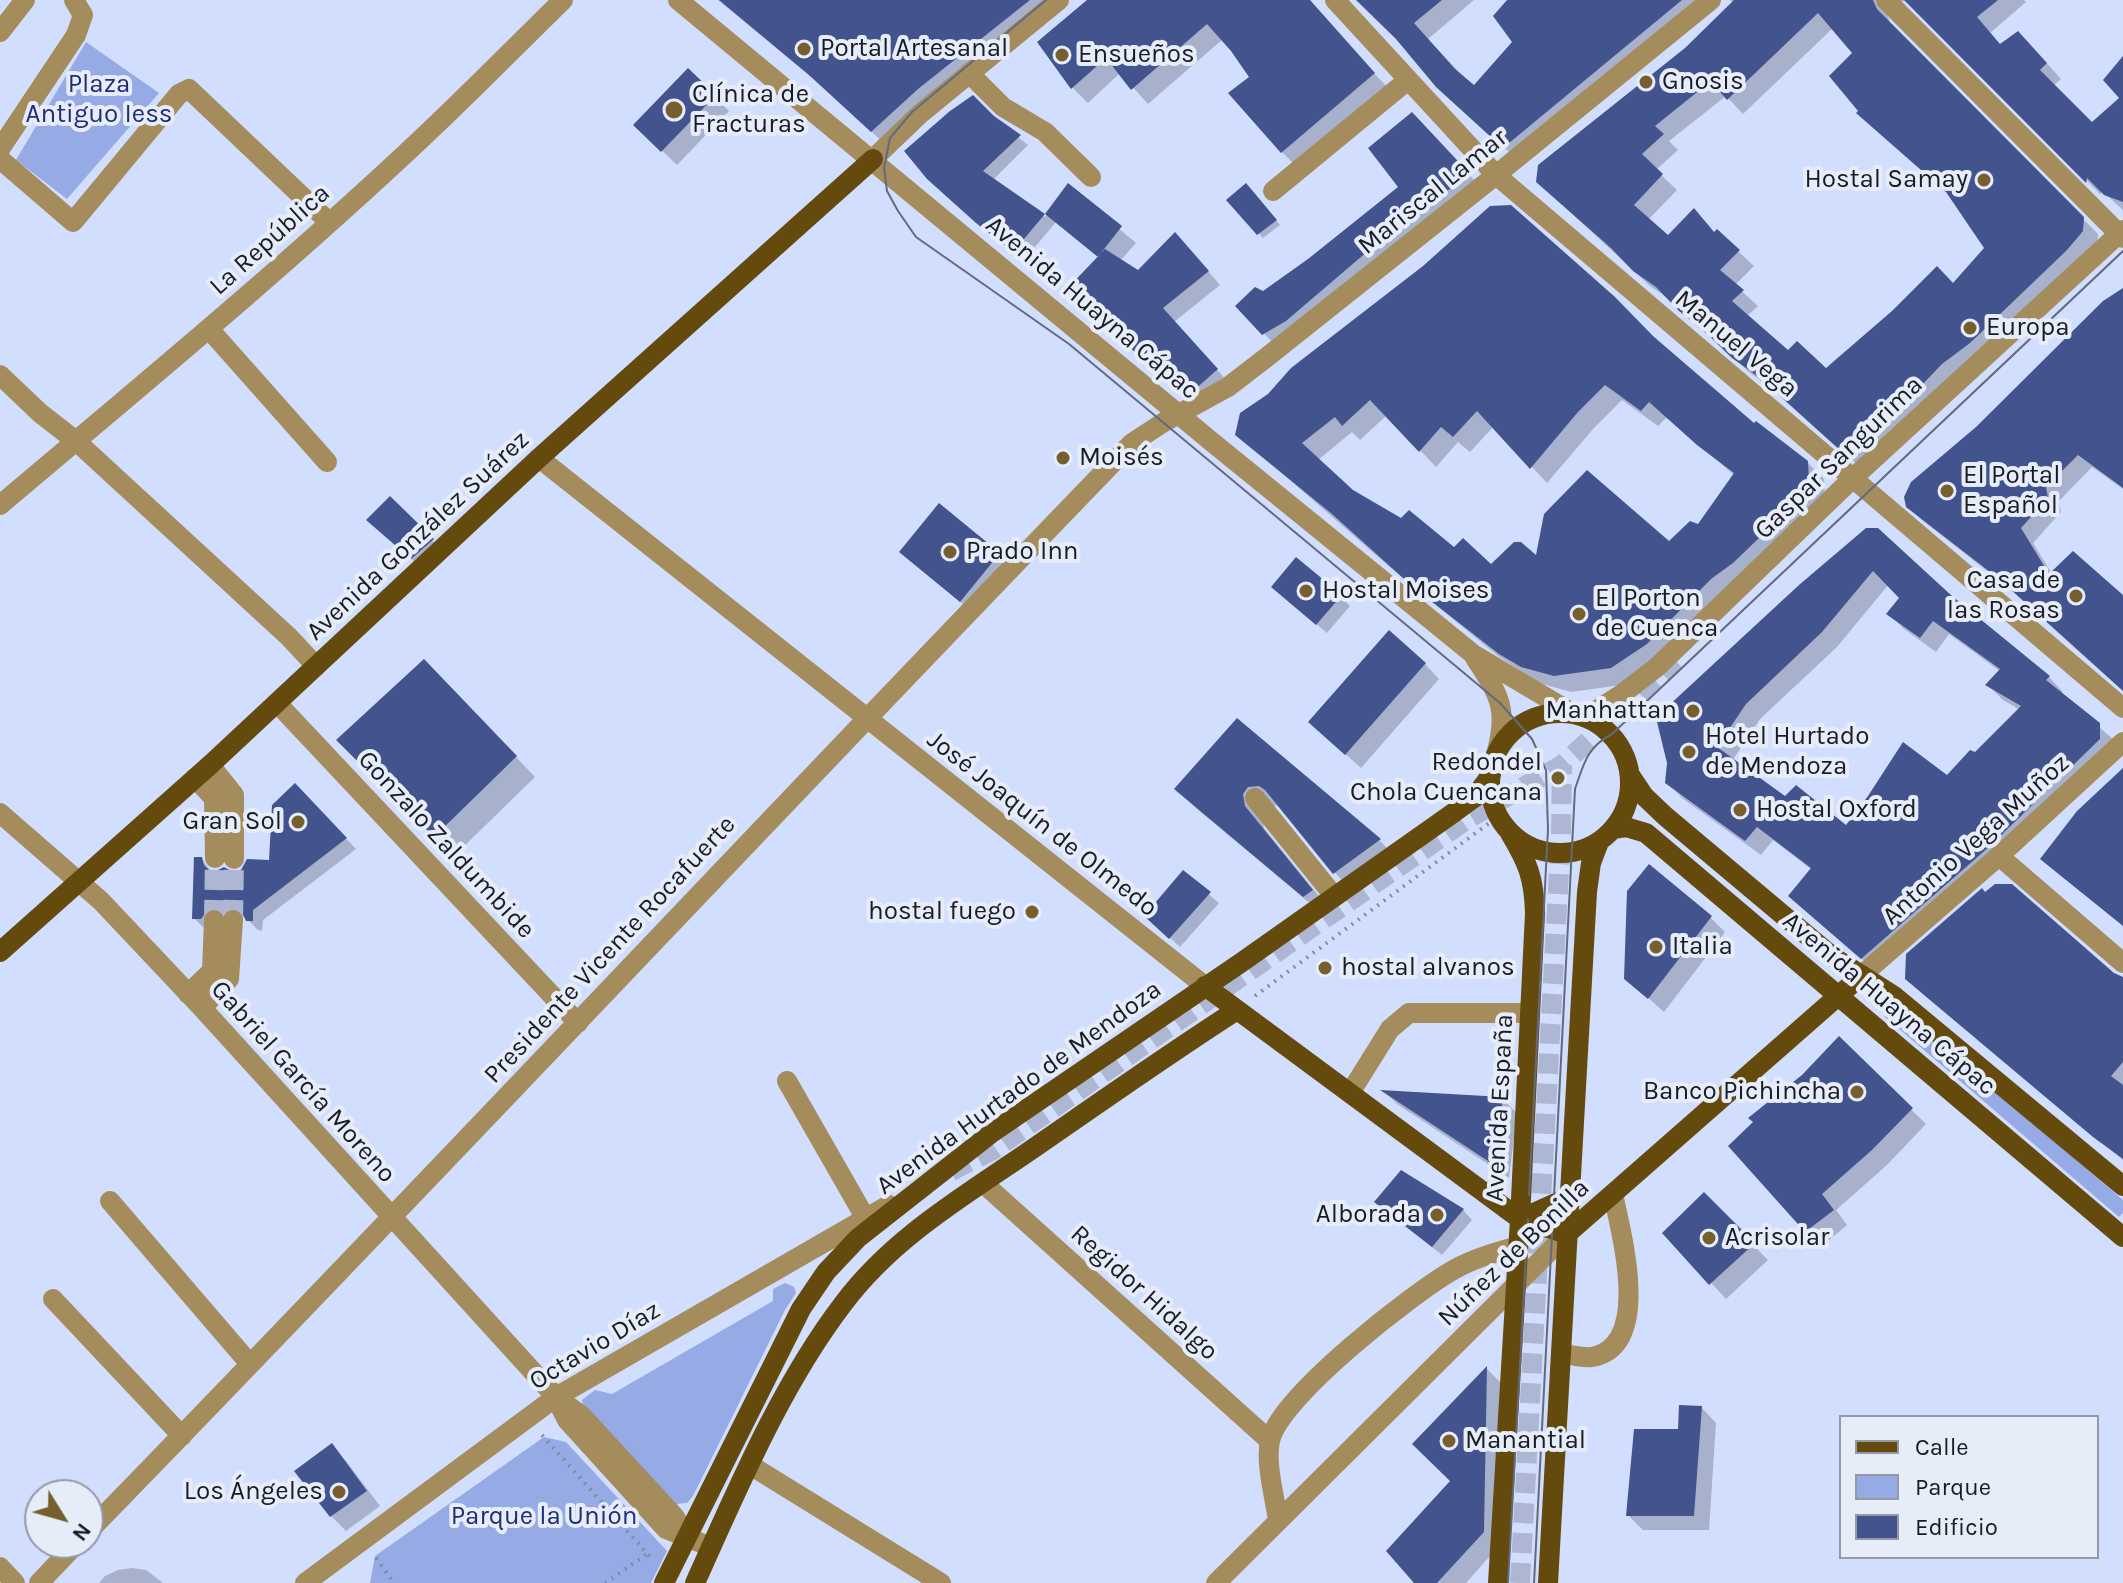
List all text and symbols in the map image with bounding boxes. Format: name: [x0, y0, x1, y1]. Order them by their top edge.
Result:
place label: Portal Artesanal: [820, 33, 1008, 65]
place label: Ensueños: [1078, 39, 1195, 71]
marker: Portal Artesanal: [795, 40, 813, 58]
marker: Ensueños: [1053, 46, 1071, 64]
place label: Gnosis: [1662, 66, 1744, 98]
park label: Plaza Antiguo Iess: [26, 69, 172, 130]
marker: Gnosis: [1637, 73, 1655, 91]
place label: Clínica de Fracturas: [692, 79, 809, 140]
marker: Clínica de Fracturas: [663, 99, 685, 121]
street label: Mariscal Lamar: [1352, 122, 1514, 262]
place label: Hostal Samay: [1804, 164, 1968, 196]
marker: Hostal Samay: [1975, 171, 1993, 189]
street label: La República: [203, 178, 337, 302]
street label: Avenida Huayna Cápac: [979, 210, 1205, 406]
street label: Manuel Vega: [1668, 284, 1804, 404]
place label: Europa: [1986, 312, 2069, 344]
marker: Europa: [1961, 319, 1979, 337]
street label: Gaspar Sangurima: [1748, 370, 1930, 546]
street label: Avenida González Suárez: [300, 425, 536, 647]
place label: Moisés: [1079, 442, 1164, 474]
marker: Moisés: [1054, 449, 1072, 467]
place label: El Portal Español: [1963, 460, 2060, 522]
marker: El Portal Español: [1938, 482, 1956, 500]
place label: Prado Inn: [966, 536, 1079, 568]
marker: Prado Inn: [941, 543, 959, 561]
place label: Casa de las Rosas: [1947, 565, 2060, 626]
place label: Hostal Moises: [1322, 575, 1489, 607]
marker: Hostal Moises: [1297, 582, 1315, 600]
place label: El Porton de Cuenca: [1595, 583, 1718, 644]
marker: Casa de las Rosas: [2067, 587, 2085, 605]
marker: El Porton de Cuenca: [1570, 605, 1588, 623]
place label: Manhattan: [1545, 695, 1677, 727]
marker: Manhattan: [1684, 702, 1702, 720]
place label: Hotel Hurtado de Mendoza: [1705, 721, 1869, 782]
street label: José Joaquín de Olmedo: [921, 724, 1163, 924]
marker: Hotel Hurtado de Mendoza: [1680, 743, 1698, 761]
street label: Gonzalo Zaldumbide: [351, 745, 541, 945]
place label: Redondel Chola Cuencana: [1350, 747, 1542, 808]
street label: Antonio Vega Muñoz: [1876, 748, 2076, 932]
marker: Redondel Chola Cuencana: [1549, 769, 1567, 787]
place label: Hostal Oxford: [1756, 794, 1917, 826]
marker: Hostal Oxford: [1731, 801, 1749, 819]
place label: Gran Sol: [182, 806, 282, 838]
street label: Presidente Vicente Rocafuerte: [478, 810, 742, 1090]
marker: Gran Sol: [289, 813, 307, 831]
place label: hostal fuego: [868, 896, 1016, 928]
marker: hostal fuego: [1023, 903, 1041, 921]
street label: Avenida Huayna Cápac: [1776, 906, 2002, 1102]
place label: Italia: [1672, 931, 1733, 963]
marker: Italia: [1647, 938, 1665, 956]
place label: hostal alvanos: [1341, 952, 1515, 984]
marker: hostal alvanos: [1316, 959, 1334, 977]
street label: Gabriel García Moreno: [204, 974, 402, 1190]
street label: Avenida Hurtado de Mendoza: [870, 974, 1168, 1202]
street label: Avenida España: [1480, 1013, 1520, 1203]
place label: Banco Pichincha: [1643, 1076, 1841, 1108]
marker: Banco Pichincha: [1848, 1083, 1866, 1101]
street label: Núñez de Bonilla: [1432, 1173, 1596, 1333]
place label: Alborada: [1316, 1199, 1421, 1231]
marker: Alborada: [1428, 1206, 1446, 1224]
street label: Regidor Hidalgo: [1064, 1219, 1224, 1367]
place label: Acrisolar: [1725, 1222, 1829, 1254]
marker: Acrisolar: [1700, 1229, 1718, 1247]
street label: Octavio Díaz: [524, 1295, 666, 1397]
legend: [1839, 1415, 2099, 1559]
place label: Manantial: [1465, 1425, 1586, 1457]
marker: Manantial: [1440, 1432, 1458, 1450]
text: Calle: [1915, 1433, 1969, 1461]
text: Parque: [1915, 1473, 1991, 1501]
place label: Los Ángeles: [184, 1476, 323, 1508]
north arrow: [24, 1479, 104, 1559]
marker: Los Ángeles: [330, 1483, 348, 1501]
park label: Parque la Unión: [451, 1501, 637, 1533]
text: Edificio: [1915, 1513, 1998, 1541]
text: N: [66, 1518, 97, 1546]

